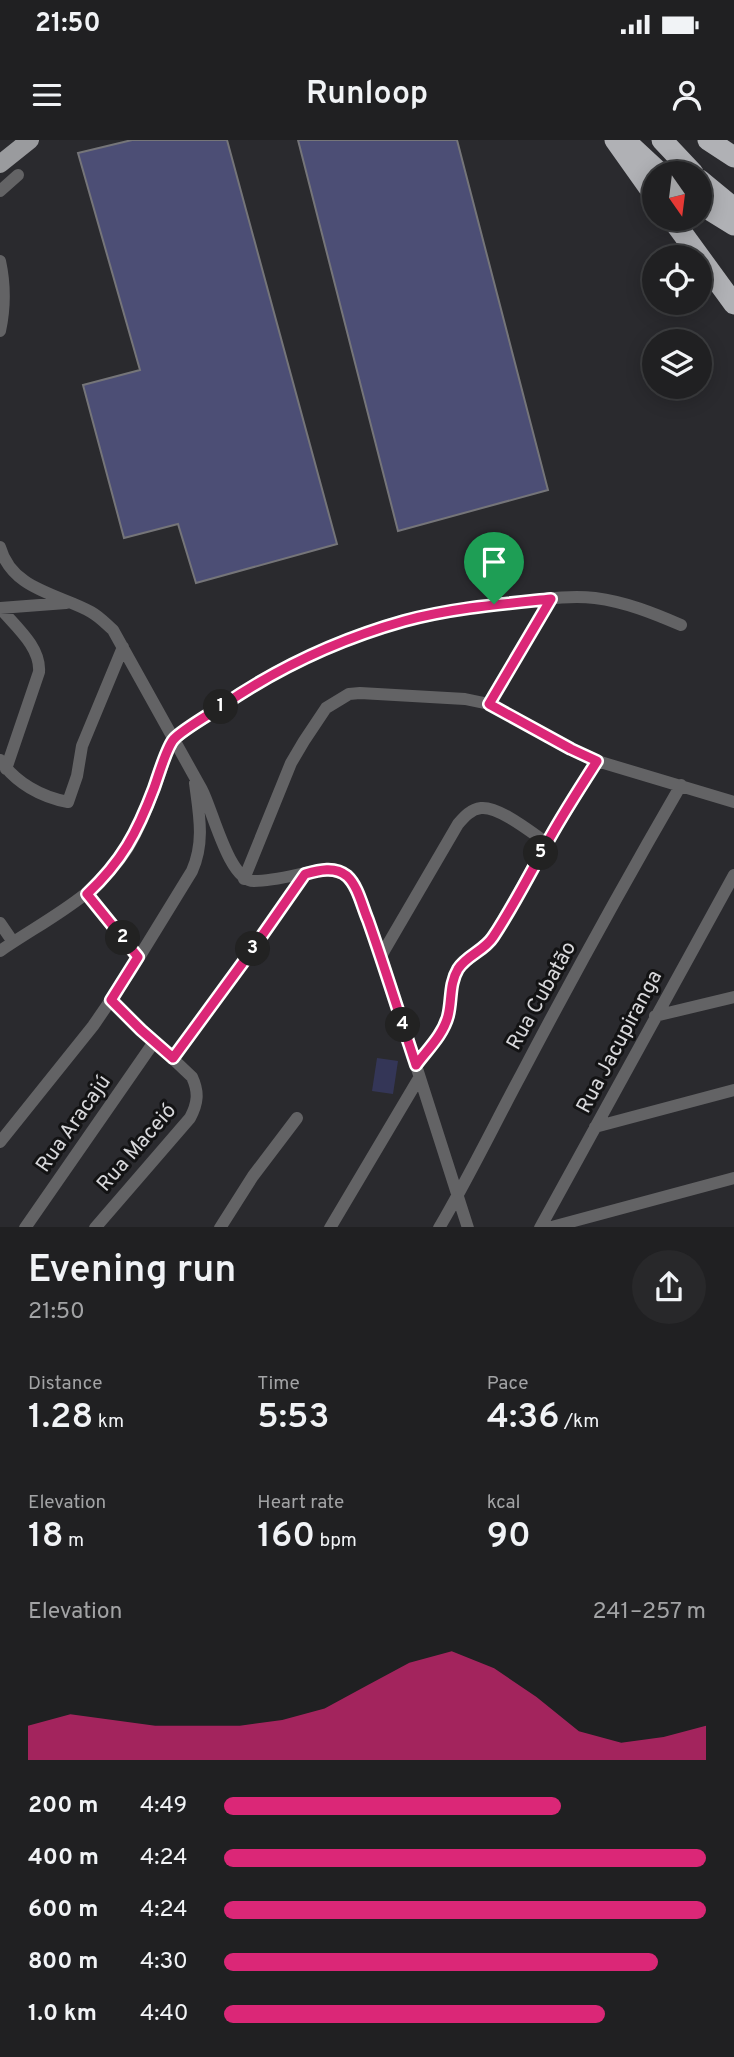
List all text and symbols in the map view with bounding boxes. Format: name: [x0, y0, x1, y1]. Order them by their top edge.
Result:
text: 21:50: [35, 8, 101, 41]
text: Runloop: [306, 75, 428, 115]
icon: menu: [28, 76, 66, 114]
icon: person: [668, 76, 706, 114]
north arrow: [642, 161, 712, 231]
map controls: [642, 161, 712, 399]
button: locate: [642, 245, 712, 315]
button: layers: [642, 329, 712, 399]
pin: [464, 532, 524, 604]
icon: arrive: [475, 543, 513, 581]
pin: 1: [204, 690, 238, 724]
text: 1: [217, 694, 224, 718]
pin: 5: [524, 836, 558, 870]
text: 5: [535, 840, 546, 864]
pin: 2: [106, 920, 140, 956]
text: 2: [117, 925, 128, 949]
pin: 3: [236, 932, 270, 966]
text: 3: [247, 936, 258, 960]
street label: Rua Cubatão: [501, 937, 583, 1055]
street label: Rua Jacupiranga: [571, 966, 669, 1118]
pin: 4: [386, 1008, 420, 1043]
text: 4: [396, 1012, 409, 1036]
street label: Rua Aracajú: [30, 1070, 118, 1178]
street label: Rua Maceió: [91, 1098, 183, 1198]
text: Evening run: [28, 1247, 236, 1296]
button: share: [632, 1250, 706, 1324]
text: 21:50: [28, 1298, 85, 1327]
text: Distance: [28, 1372, 103, 1396]
text: Time: [257, 1372, 300, 1396]
text: Pace: [487, 1372, 528, 1396]
text: 1.28: [28, 1396, 93, 1440]
text: 5:53: [257, 1396, 330, 1440]
text: 4:36: [487, 1396, 560, 1440]
text: km: [93, 1410, 124, 1434]
text: /km: [560, 1410, 599, 1434]
text: Elevation: [28, 1491, 106, 1515]
text: Heart rate: [257, 1491, 344, 1515]
text: kcal: [487, 1491, 520, 1515]
text: 18: [28, 1515, 64, 1559]
text: 160: [257, 1515, 315, 1559]
text: 90: [487, 1515, 531, 1559]
text: m: [64, 1529, 84, 1553]
text: bpm: [315, 1529, 357, 1553]
text: Elevation: [28, 1598, 123, 1627]
text: 241–257 m: [592, 1598, 706, 1627]
text: 200 m: [28, 1792, 98, 1821]
text: 4:49: [140, 1792, 187, 1821]
text: 400 m: [28, 1844, 99, 1873]
text: 4:24: [140, 1844, 188, 1873]
text: 600 m: [28, 1896, 98, 1925]
text: 4:24: [140, 1896, 188, 1925]
text: 800 m: [28, 1948, 98, 1977]
text: 4:30: [140, 1948, 188, 1977]
text: 1.0 km: [28, 2000, 97, 2029]
text: 4:40: [140, 2000, 189, 2029]

